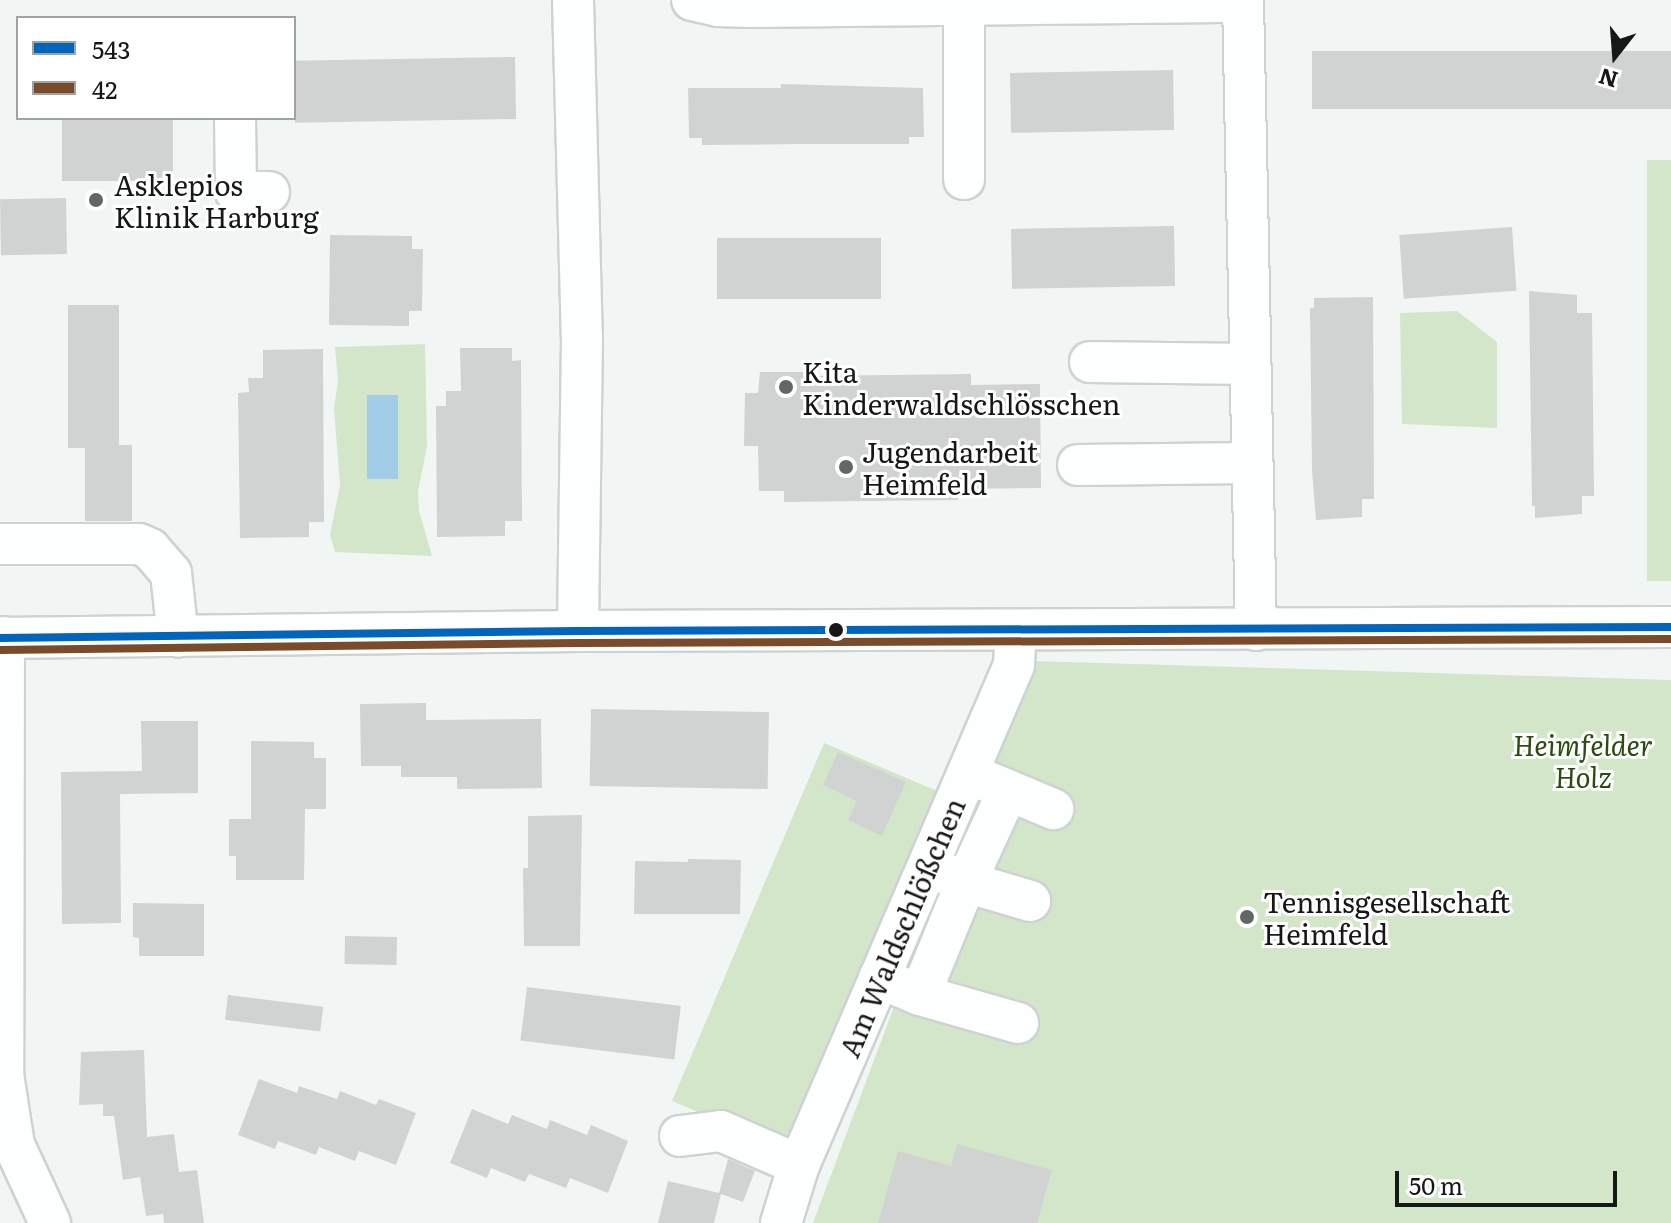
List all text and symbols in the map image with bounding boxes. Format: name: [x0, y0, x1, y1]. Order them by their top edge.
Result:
legend: [16, 16, 296, 120]
north arrow: [1575, 16, 1655, 96]
text: 543: [92, 31, 130, 66]
text: N: [1594, 61, 1621, 98]
text: 42: [92, 71, 117, 106]
place label: Asklepios Klinik Harburg: [114, 167, 319, 233]
marker: Asklepios Klinik Harburg: [85, 189, 107, 211]
place label: Kita Kinderwaldschlösschen: [802, 354, 1121, 420]
marker: Kita Kinderwaldschlösschen: [777, 378, 795, 396]
place label: Jugendarbeit Heimfeld: [862, 434, 1038, 500]
marker: Jugendarbeit Heimfeld: [837, 458, 855, 476]
unlabelled marker: [828, 622, 844, 638]
park label: Heimfelder Holz: [1513, 727, 1653, 793]
street label: Am Waldschlößchen: [831, 792, 971, 1062]
place label: Tennisgesellschaft Heimfeld: [1263, 884, 1510, 950]
marker: Tennisgesellschaft Heimfeld: [1238, 908, 1256, 926]
scale bar: [1399, 1155, 1621, 1205]
text: 50 m: [1409, 1167, 1463, 1202]

